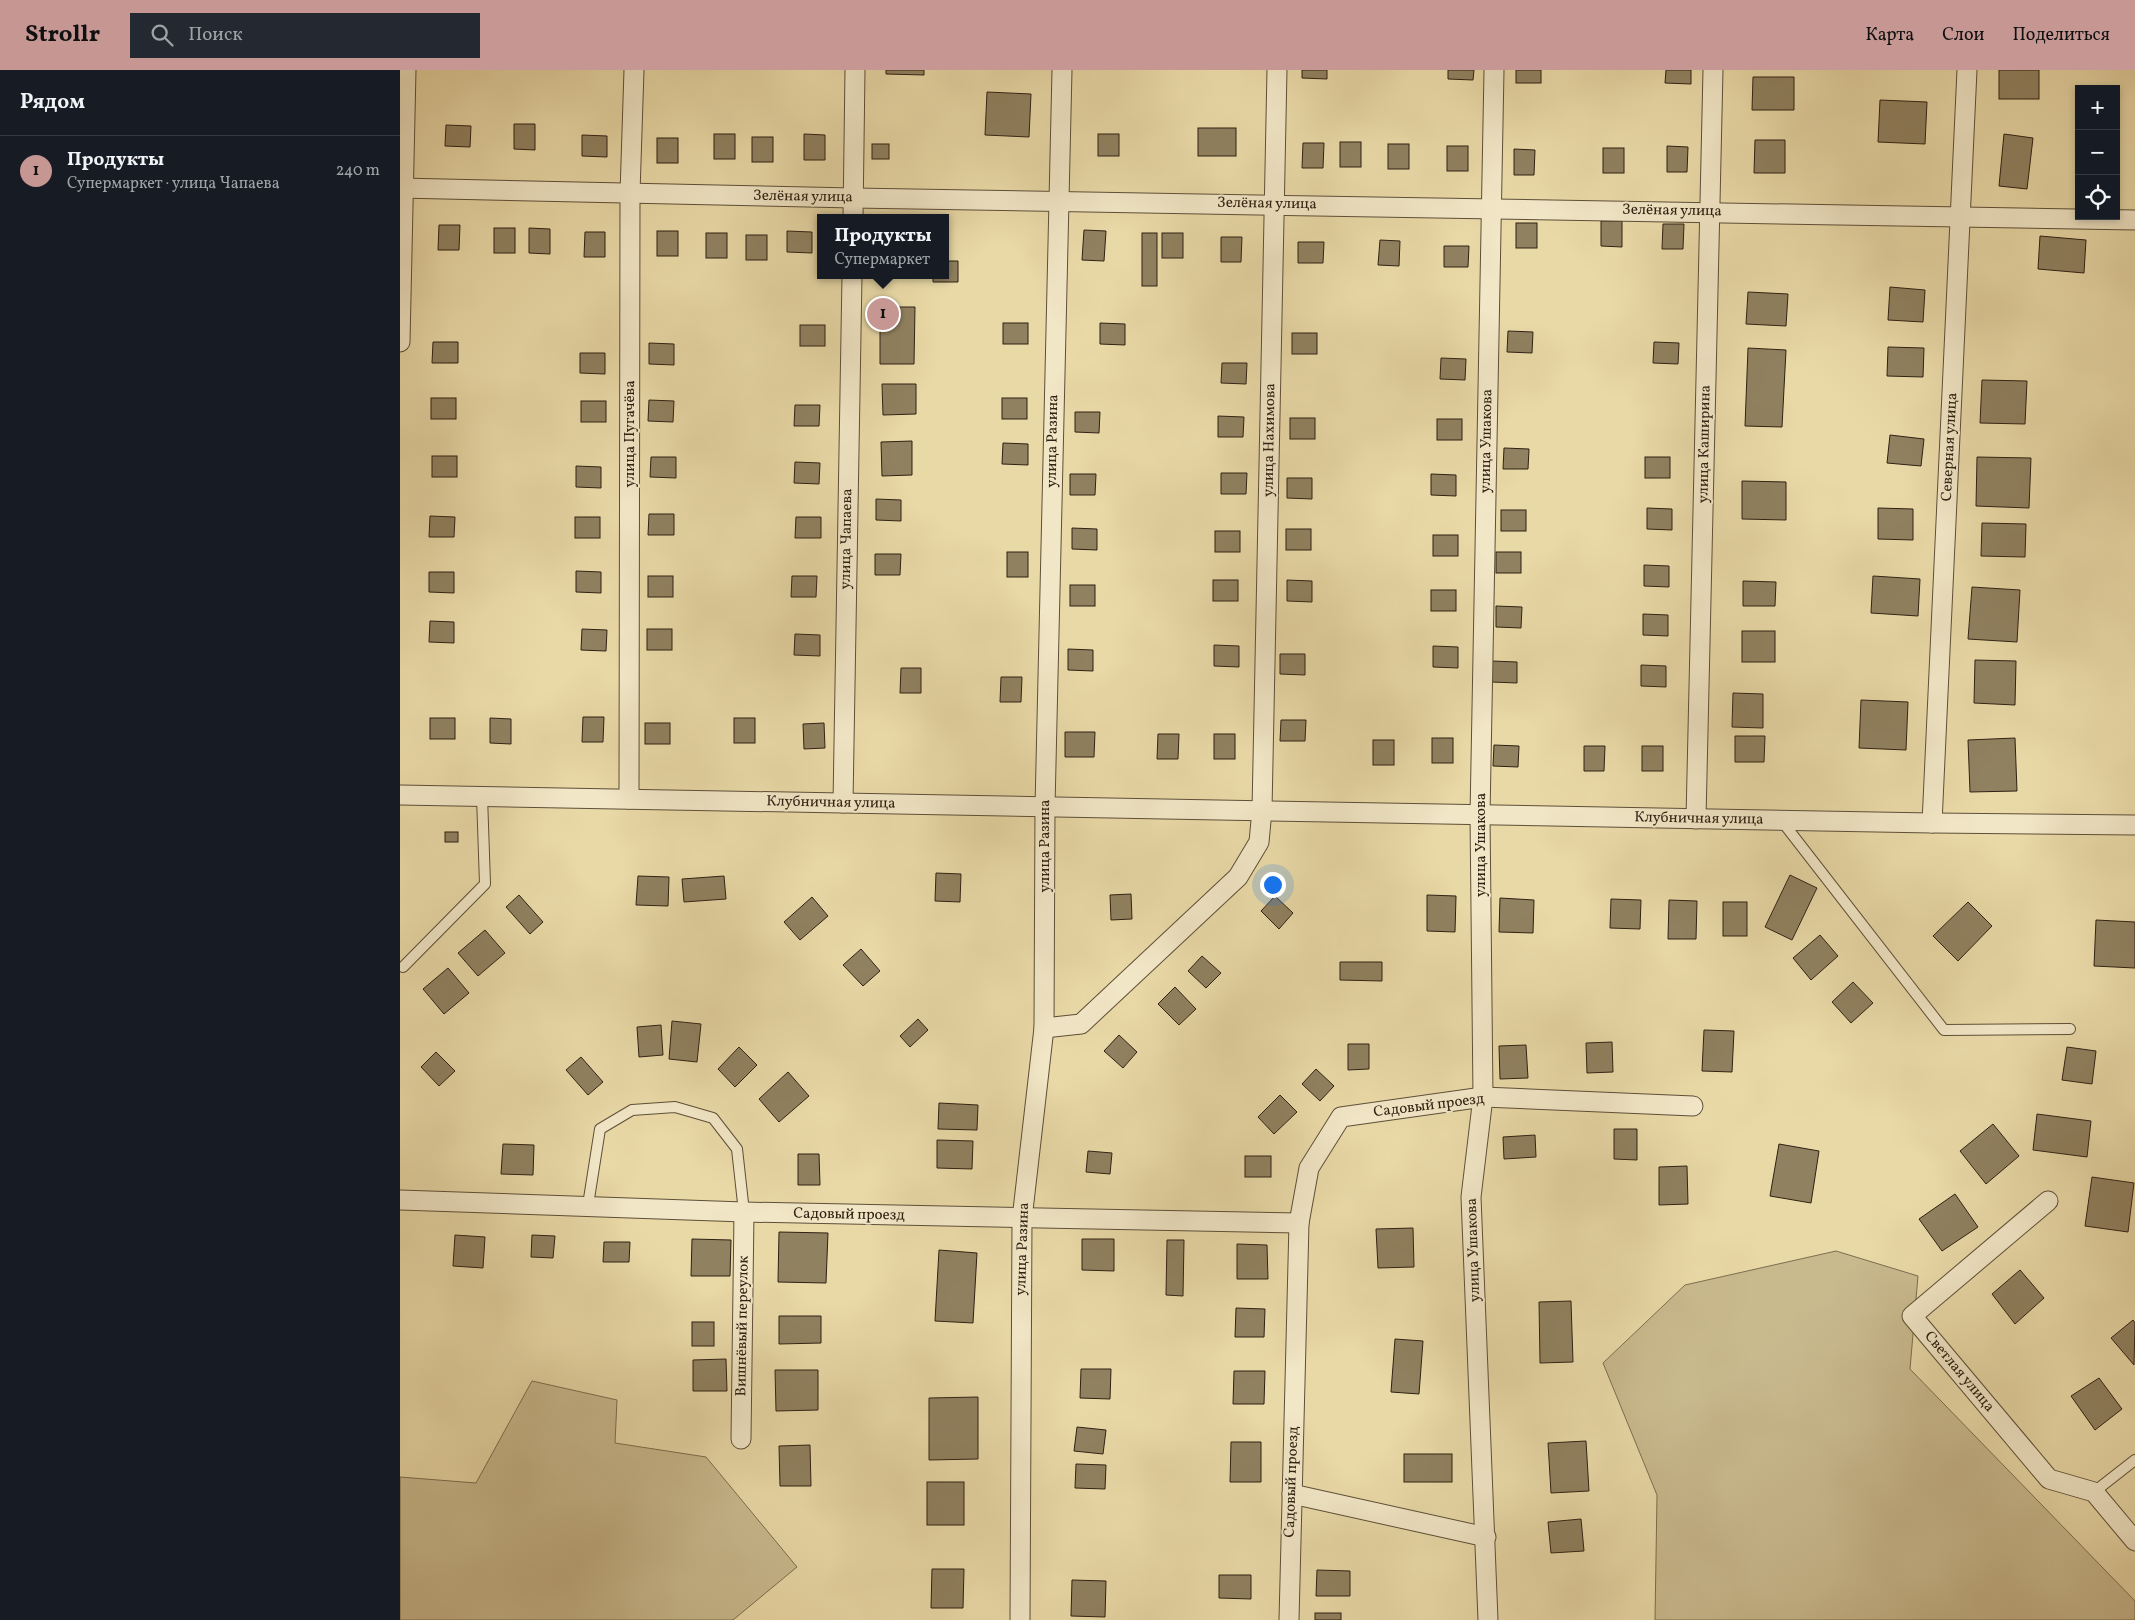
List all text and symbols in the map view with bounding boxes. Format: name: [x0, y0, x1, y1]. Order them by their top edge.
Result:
search box: [130, 13, 480, 58]
text: Strollr: [25, 18, 100, 52]
icon: search: [148, 21, 176, 49]
text: Поиск: [188, 22, 243, 48]
text: Карта: [1866, 23, 1914, 48]
text: Слои: [1942, 23, 1984, 48]
text: Поделиться: [2012, 23, 2110, 48]
map controls: [2075, 85, 2120, 220]
button: +: [2075, 85, 2120, 130]
text: Рядом: [20, 88, 85, 117]
button: −: [2075, 130, 2120, 175]
text: Продукты: [67, 147, 164, 173]
text: 1: [33, 160, 39, 182]
text: 240 m: [336, 160, 380, 182]
text: Супермаркет · улица Чапаева: [67, 173, 280, 195]
button: locate: [2075, 175, 2120, 220]
street label: Зелёная улица: [753, 186, 853, 208]
street label: Зелёная улица: [1217, 193, 1317, 215]
street label: Зелёная улица: [1622, 200, 1722, 222]
popup: [817, 214, 949, 279]
text: Продукты: [834, 223, 932, 249]
text: Супермаркет: [834, 249, 930, 271]
pin: 1: [867, 295, 899, 333]
street label: улица Пугачёва: [620, 380, 641, 488]
street label: улица Нахимова: [1259, 383, 1281, 497]
street label: улица Каширина: [1693, 385, 1717, 503]
street label: улица Ушакова: [1476, 389, 1498, 493]
street label: Северная улица: [1937, 392, 1963, 502]
street label: улица Разина: [1042, 394, 1064, 488]
street label: улица Чапаева: [836, 488, 858, 590]
street label: Клубничная улица: [766, 791, 896, 815]
street label: улица Ушакова: [1471, 793, 1492, 897]
street label: улица Разина: [1035, 799, 1056, 893]
street label: Клубничная улица: [1634, 807, 1764, 831]
your location: [1260, 872, 1286, 898]
street label: Садовый проезд: [1372, 1089, 1486, 1123]
street label: улица Ушакова: [1462, 1198, 1486, 1302]
street label: улица Разина: [1011, 1202, 1035, 1296]
street label: Садовый проезд: [793, 1204, 905, 1226]
street label: Вишнёвый переулок: [731, 1255, 755, 1397]
street label: Светлая улица: [1919, 1327, 1999, 1417]
street label: Садовый проезд: [1280, 1425, 1304, 1538]

